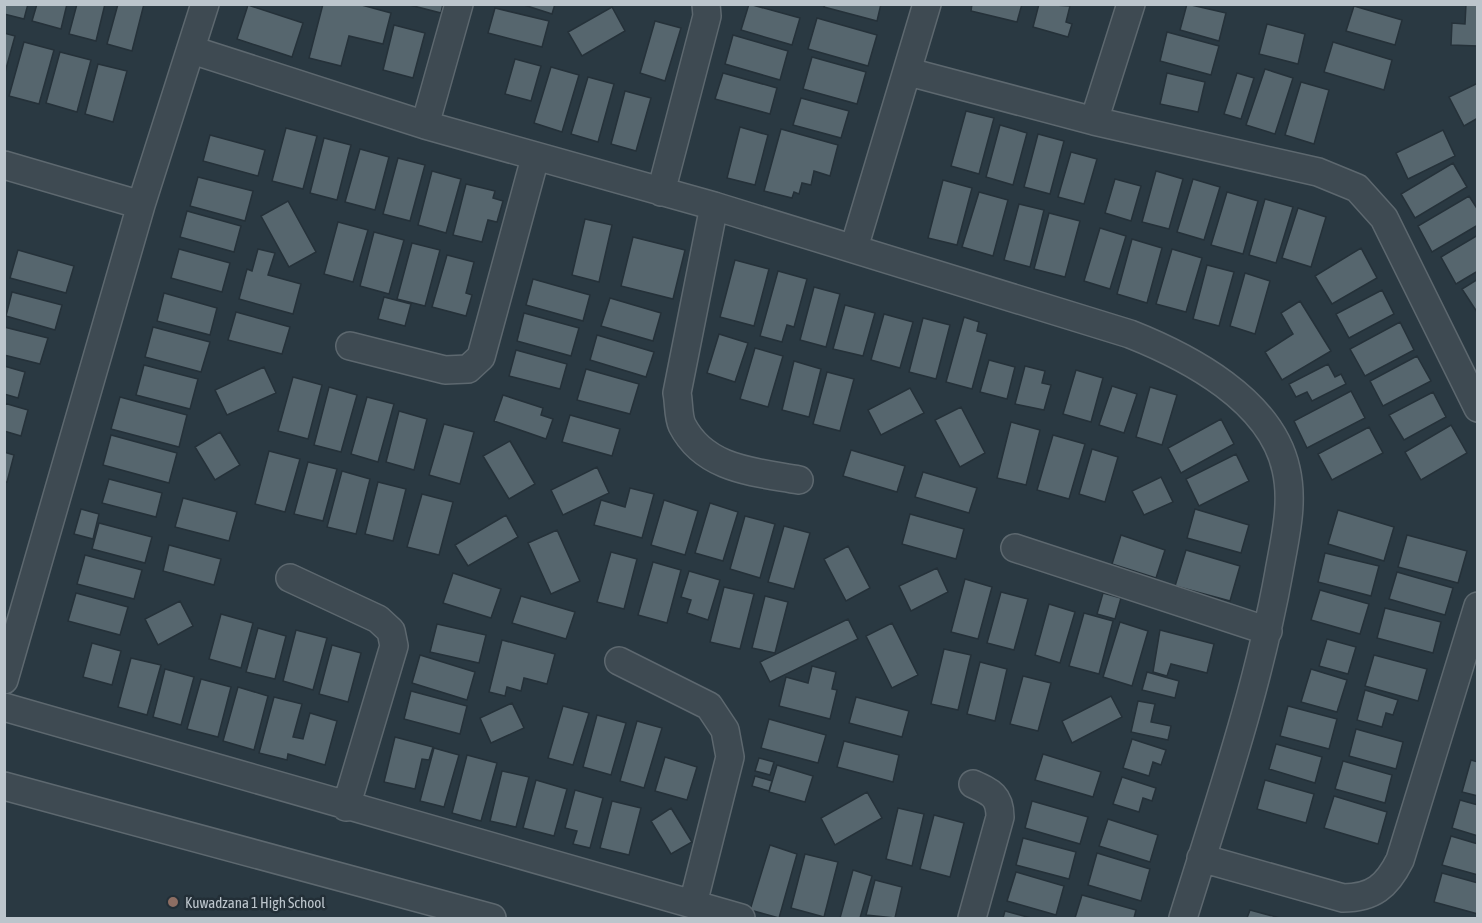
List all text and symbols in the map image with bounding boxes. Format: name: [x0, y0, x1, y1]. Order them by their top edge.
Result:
place label: Kuwadzana 1 High School: [185, 894, 325, 911]
marker: Kuwadzana 1 High School: [166, 895, 180, 909]

